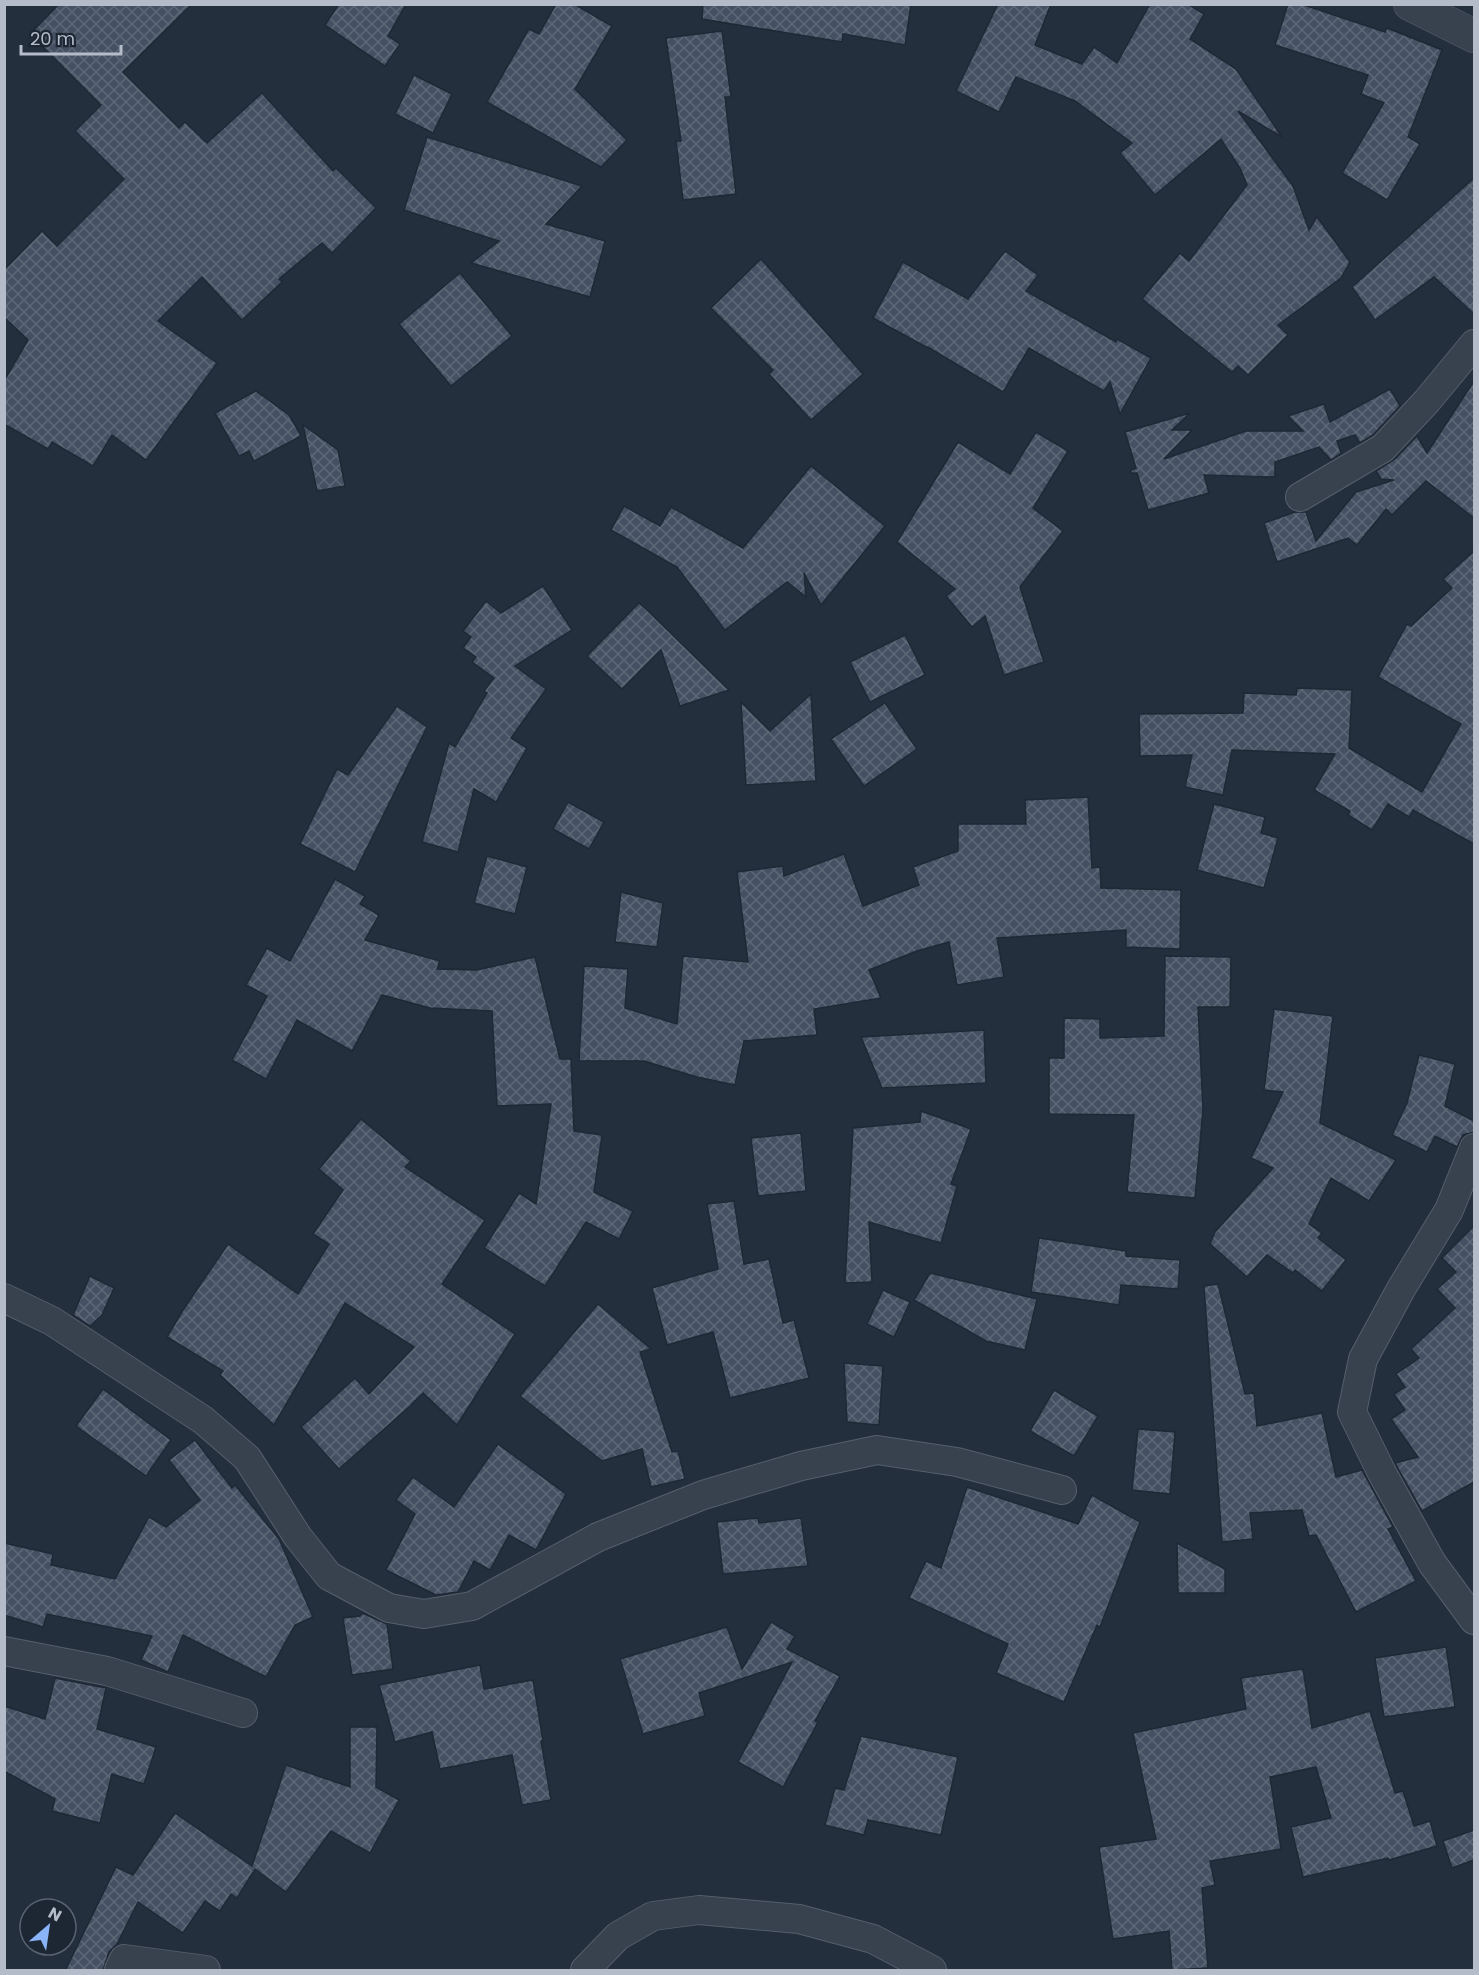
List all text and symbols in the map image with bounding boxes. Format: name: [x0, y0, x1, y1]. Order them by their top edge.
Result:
scale bar: [21, 18, 122, 56]
text: 20 m: [30, 26, 75, 51]
north arrow: [18, 1897, 78, 1957]
text: N: [44, 1901, 66, 1927]

